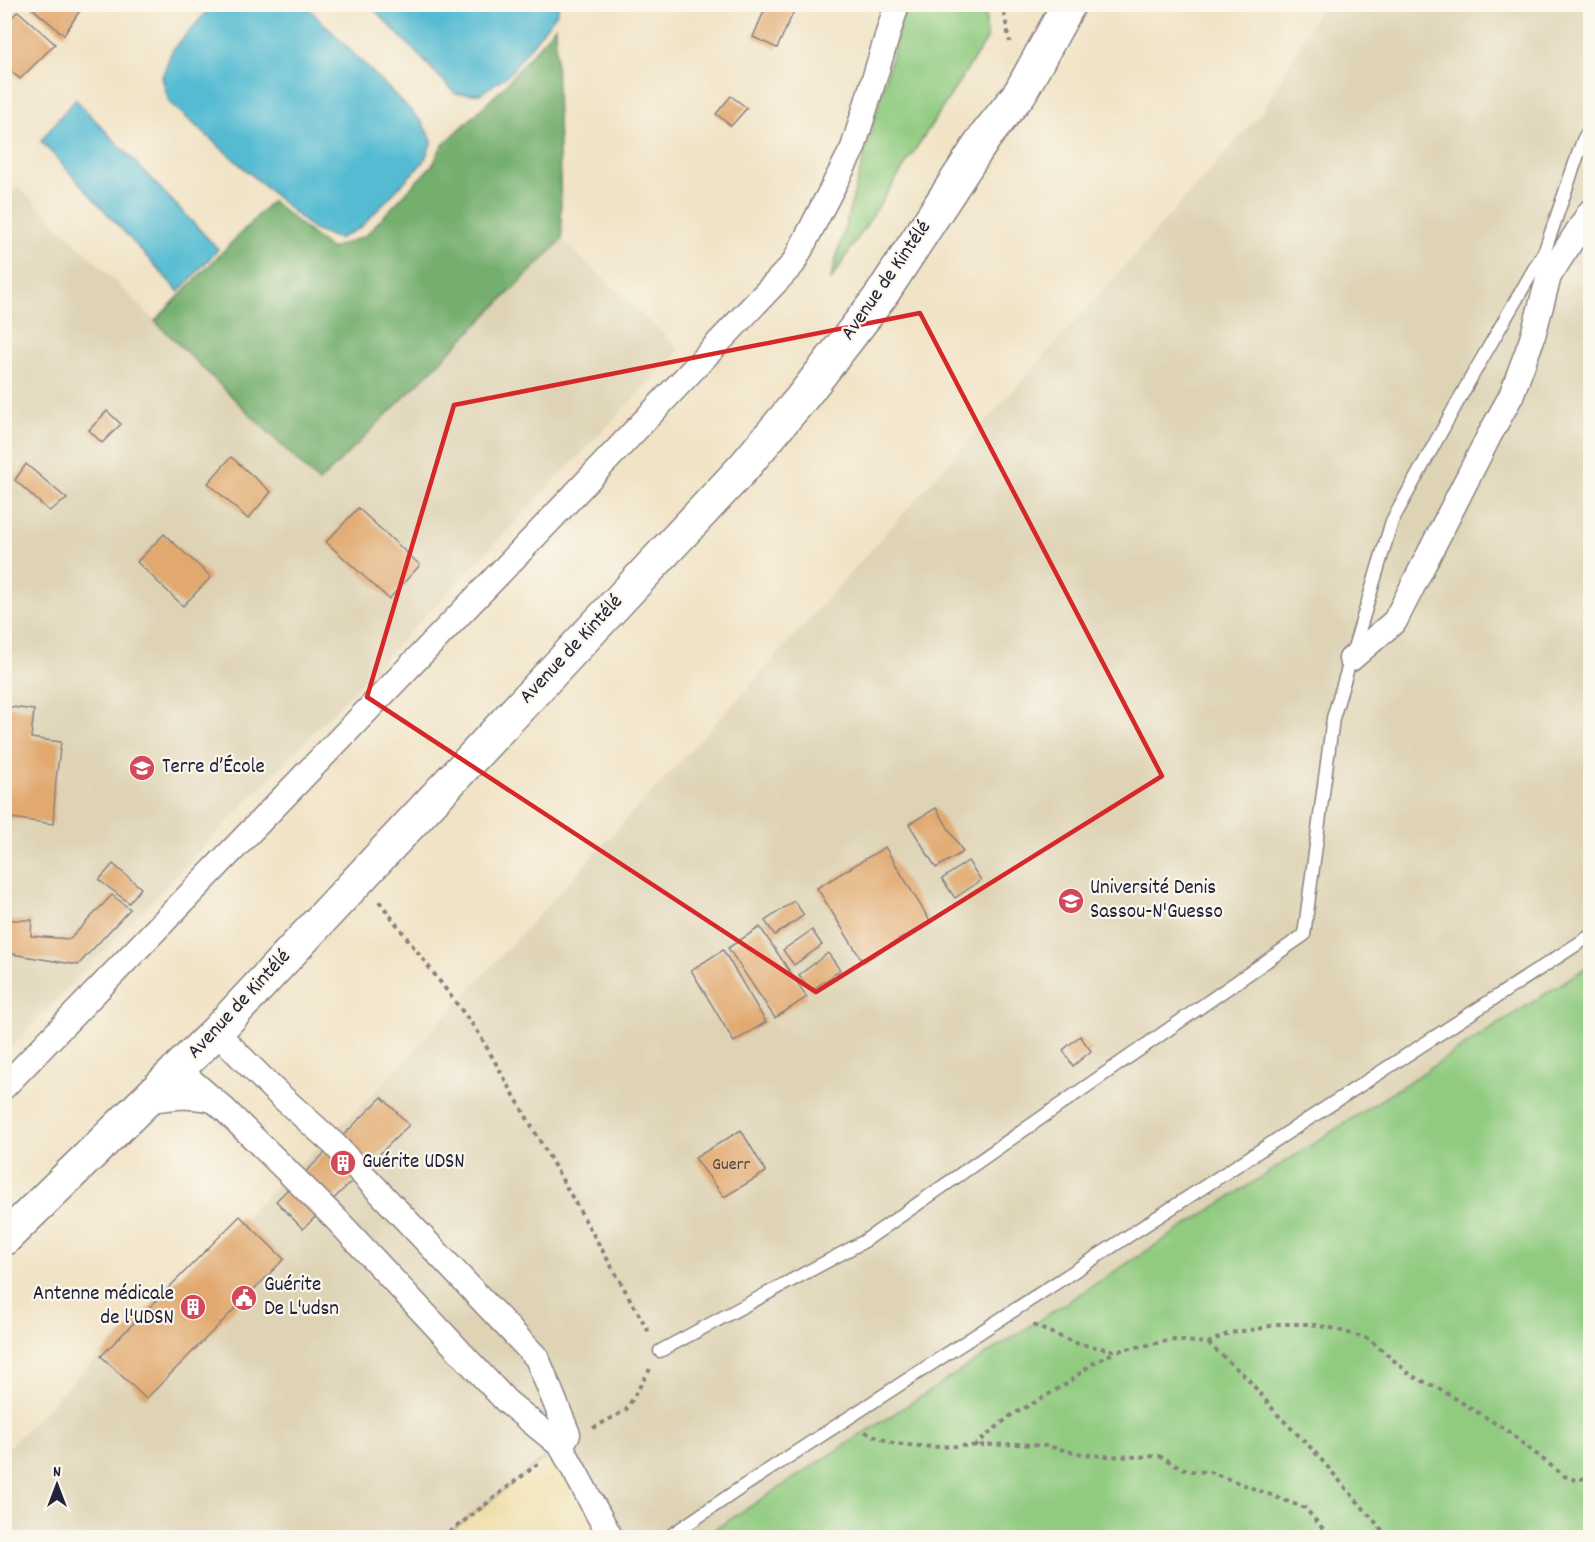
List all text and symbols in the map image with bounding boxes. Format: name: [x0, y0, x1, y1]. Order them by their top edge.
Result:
street label: Avenue de Kintélé: [834, 215, 940, 347]
street label: Avenue de Kintélé: [513, 588, 631, 712]
school or university icon: Terre d’École: [127, 753, 157, 783]
place label: Terre d’École: [162, 753, 265, 783]
place label: Université Denis Sassou-N'Guesso: [1090, 874, 1223, 928]
school or university icon: Université Denis Sassou-N'Guesso: [1056, 886, 1086, 916]
street label: Avenue de Kintélé: [181, 943, 299, 1067]
building icon: Guérite UDSN: [328, 1148, 358, 1178]
place label: Guérite UDSN: [362, 1148, 465, 1178]
house number: Guerr: [712, 1153, 750, 1178]
place label: Guérite De L'udsn: [264, 1271, 339, 1325]
place label: Antenne médicale de l'UDSN: [33, 1280, 174, 1334]
public building icon: Guérite De L'udsn: [229, 1283, 259, 1313]
building icon: Antenne médicale de l'UDSN: [178, 1292, 208, 1322]
north arrow: [27, 1455, 87, 1515]
text: N: [53, 1461, 61, 1484]

